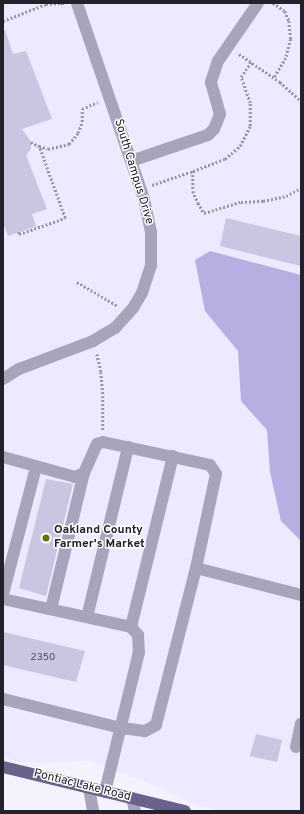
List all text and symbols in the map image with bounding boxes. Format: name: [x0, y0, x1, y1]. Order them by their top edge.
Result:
street label: South Campus Drive: [110, 118, 156, 226]
place label: Oakland County Farmer's Market: [54, 524, 145, 552]
marker: Oakland County Farmer's Market: [41, 533, 51, 543]
house number: 2350: [31, 652, 55, 664]
street label: Pontiac Lake Road: [32, 767, 132, 805]

